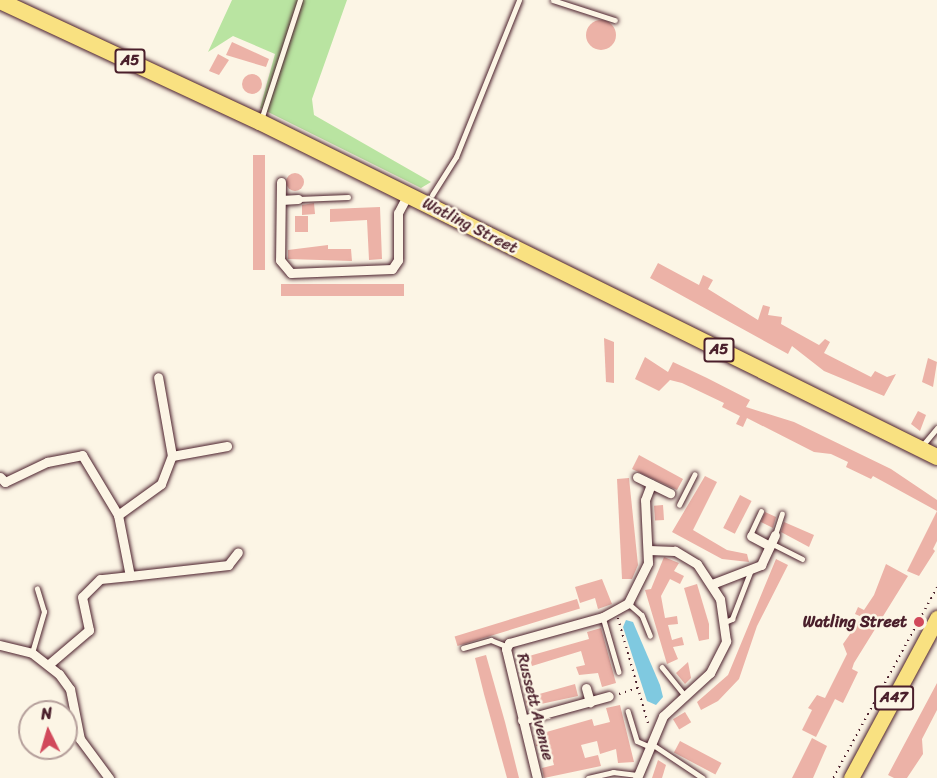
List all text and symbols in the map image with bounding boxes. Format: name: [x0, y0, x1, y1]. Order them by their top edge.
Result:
road number: A5: [114, 49, 146, 73]
street label: Watling Street: [419, 194, 521, 258]
road number: A5: [702, 338, 736, 362]
place label: Watling Street: [803, 612, 907, 632]
marker: Watling Street: [912, 615, 926, 629]
street label: Russett Avenue: [512, 651, 558, 763]
road number: A47: [873, 686, 915, 710]
text: N: [40, 699, 53, 728]
north arrow: [18, 700, 78, 760]

